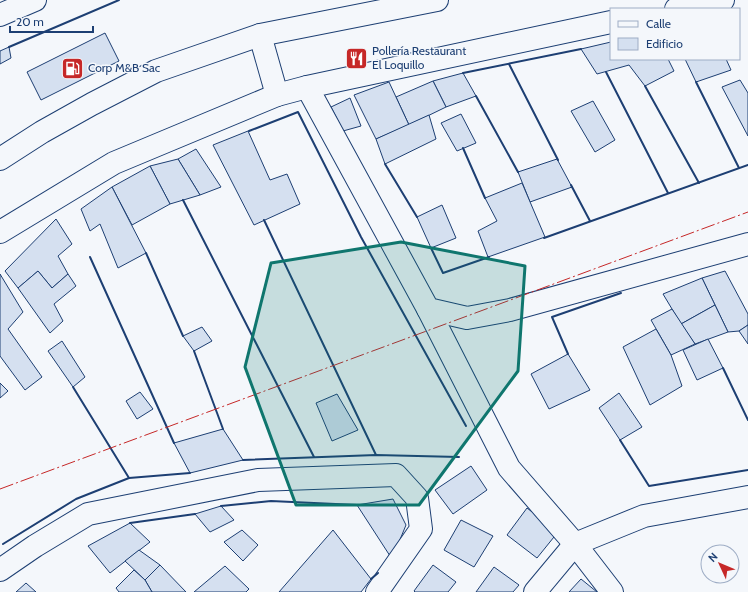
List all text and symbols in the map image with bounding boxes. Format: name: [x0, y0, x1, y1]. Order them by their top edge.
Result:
scale bar: [10, 8, 93, 34]
legend: [610, 8, 740, 60]
text: 20 m: [16, 14, 44, 29]
text: Calle: [646, 16, 671, 31]
text: Edificio: [646, 36, 683, 51]
place label: Pollería Restaurant El Loquillo: [372, 43, 466, 72]
restaurant icon: Pollería Restaurant El Loquillo: [343, 45, 369, 71]
fuel station icon: Corp M&B Sac: [60, 55, 86, 81]
place label: Corp M&B Sac: [88, 60, 161, 75]
north arrow: [700, 544, 740, 584]
text: N: [705, 549, 721, 565]

